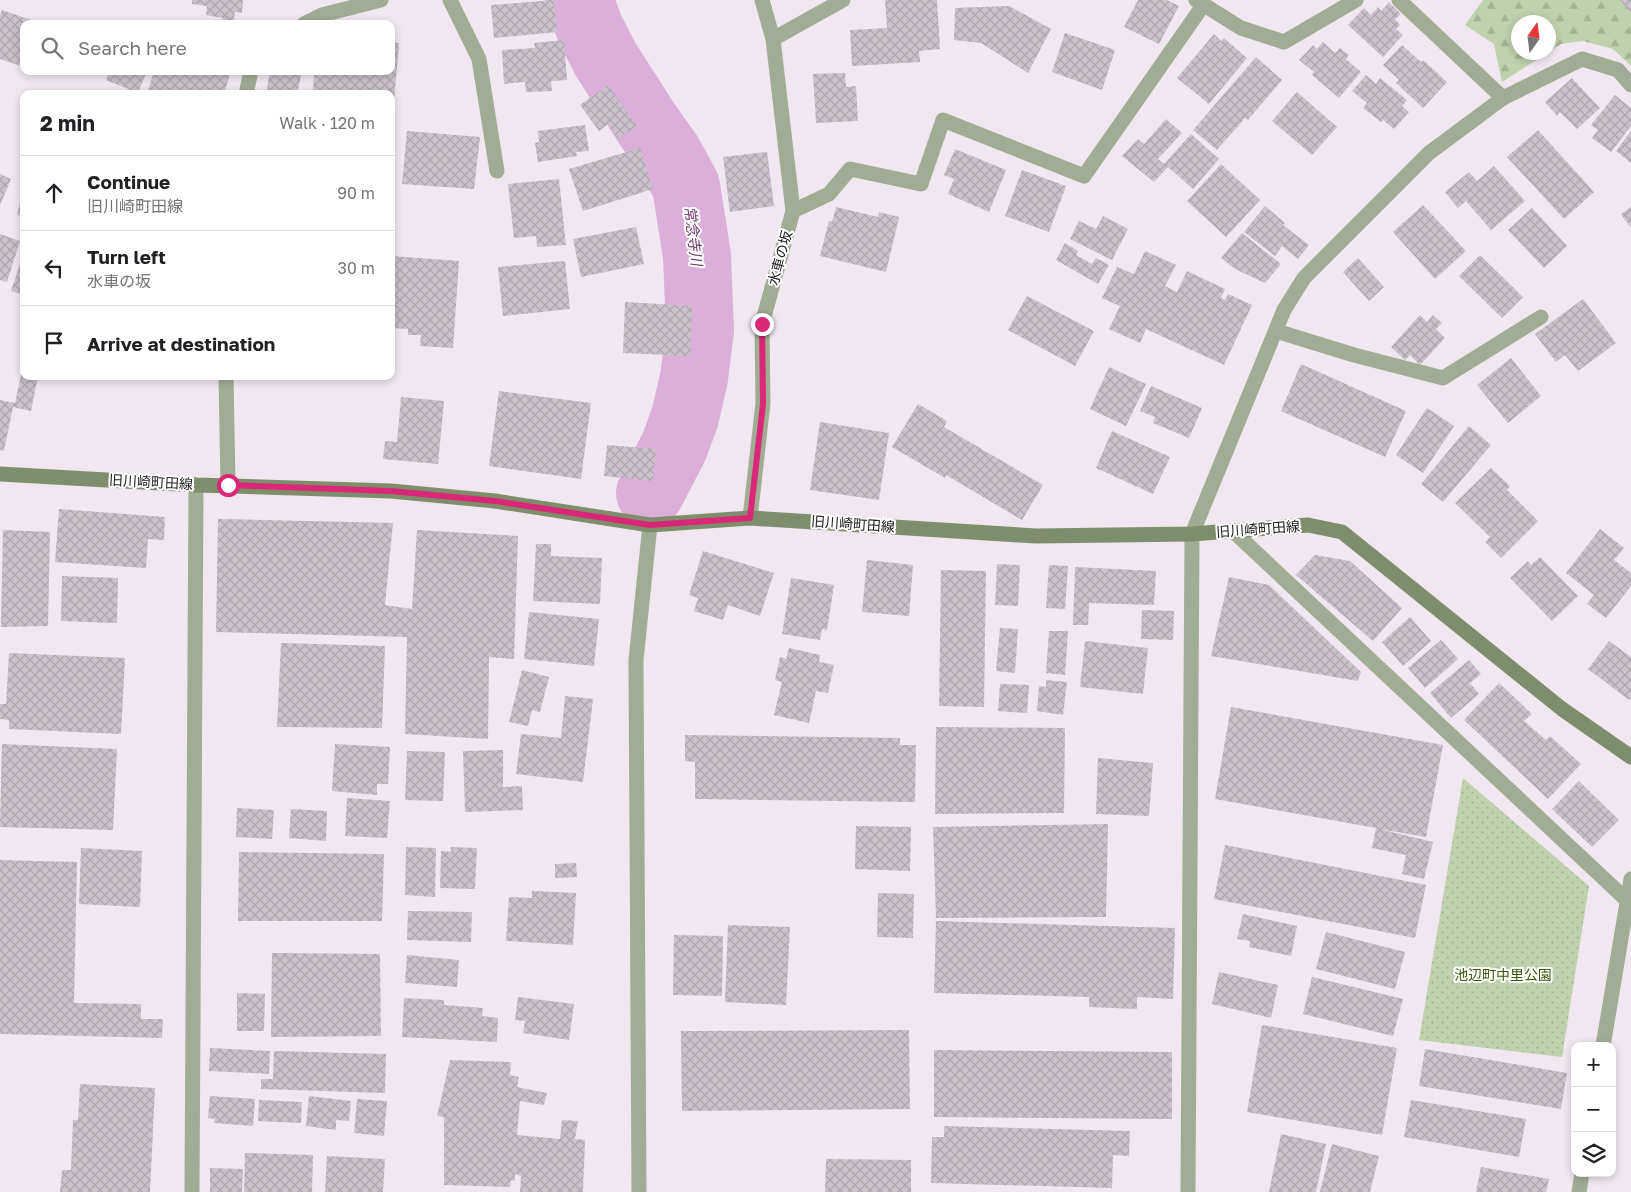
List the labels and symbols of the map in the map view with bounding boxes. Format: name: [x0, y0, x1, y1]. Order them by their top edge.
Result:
north arrow: [1511, 15, 1556, 60]
water label: 常念寺川: [681, 205, 707, 269]
street label: 水車の坂: [764, 229, 795, 287]
route end: [751, 313, 774, 336]
street label: 旧川崎町田線: [109, 471, 193, 492]
route start: [217, 474, 240, 497]
street label: 旧川崎町田線: [811, 512, 896, 535]
street label: 旧川崎町田線: [1215, 517, 1300, 540]
park label: 池辺町中里公園: [1454, 966, 1552, 983]

